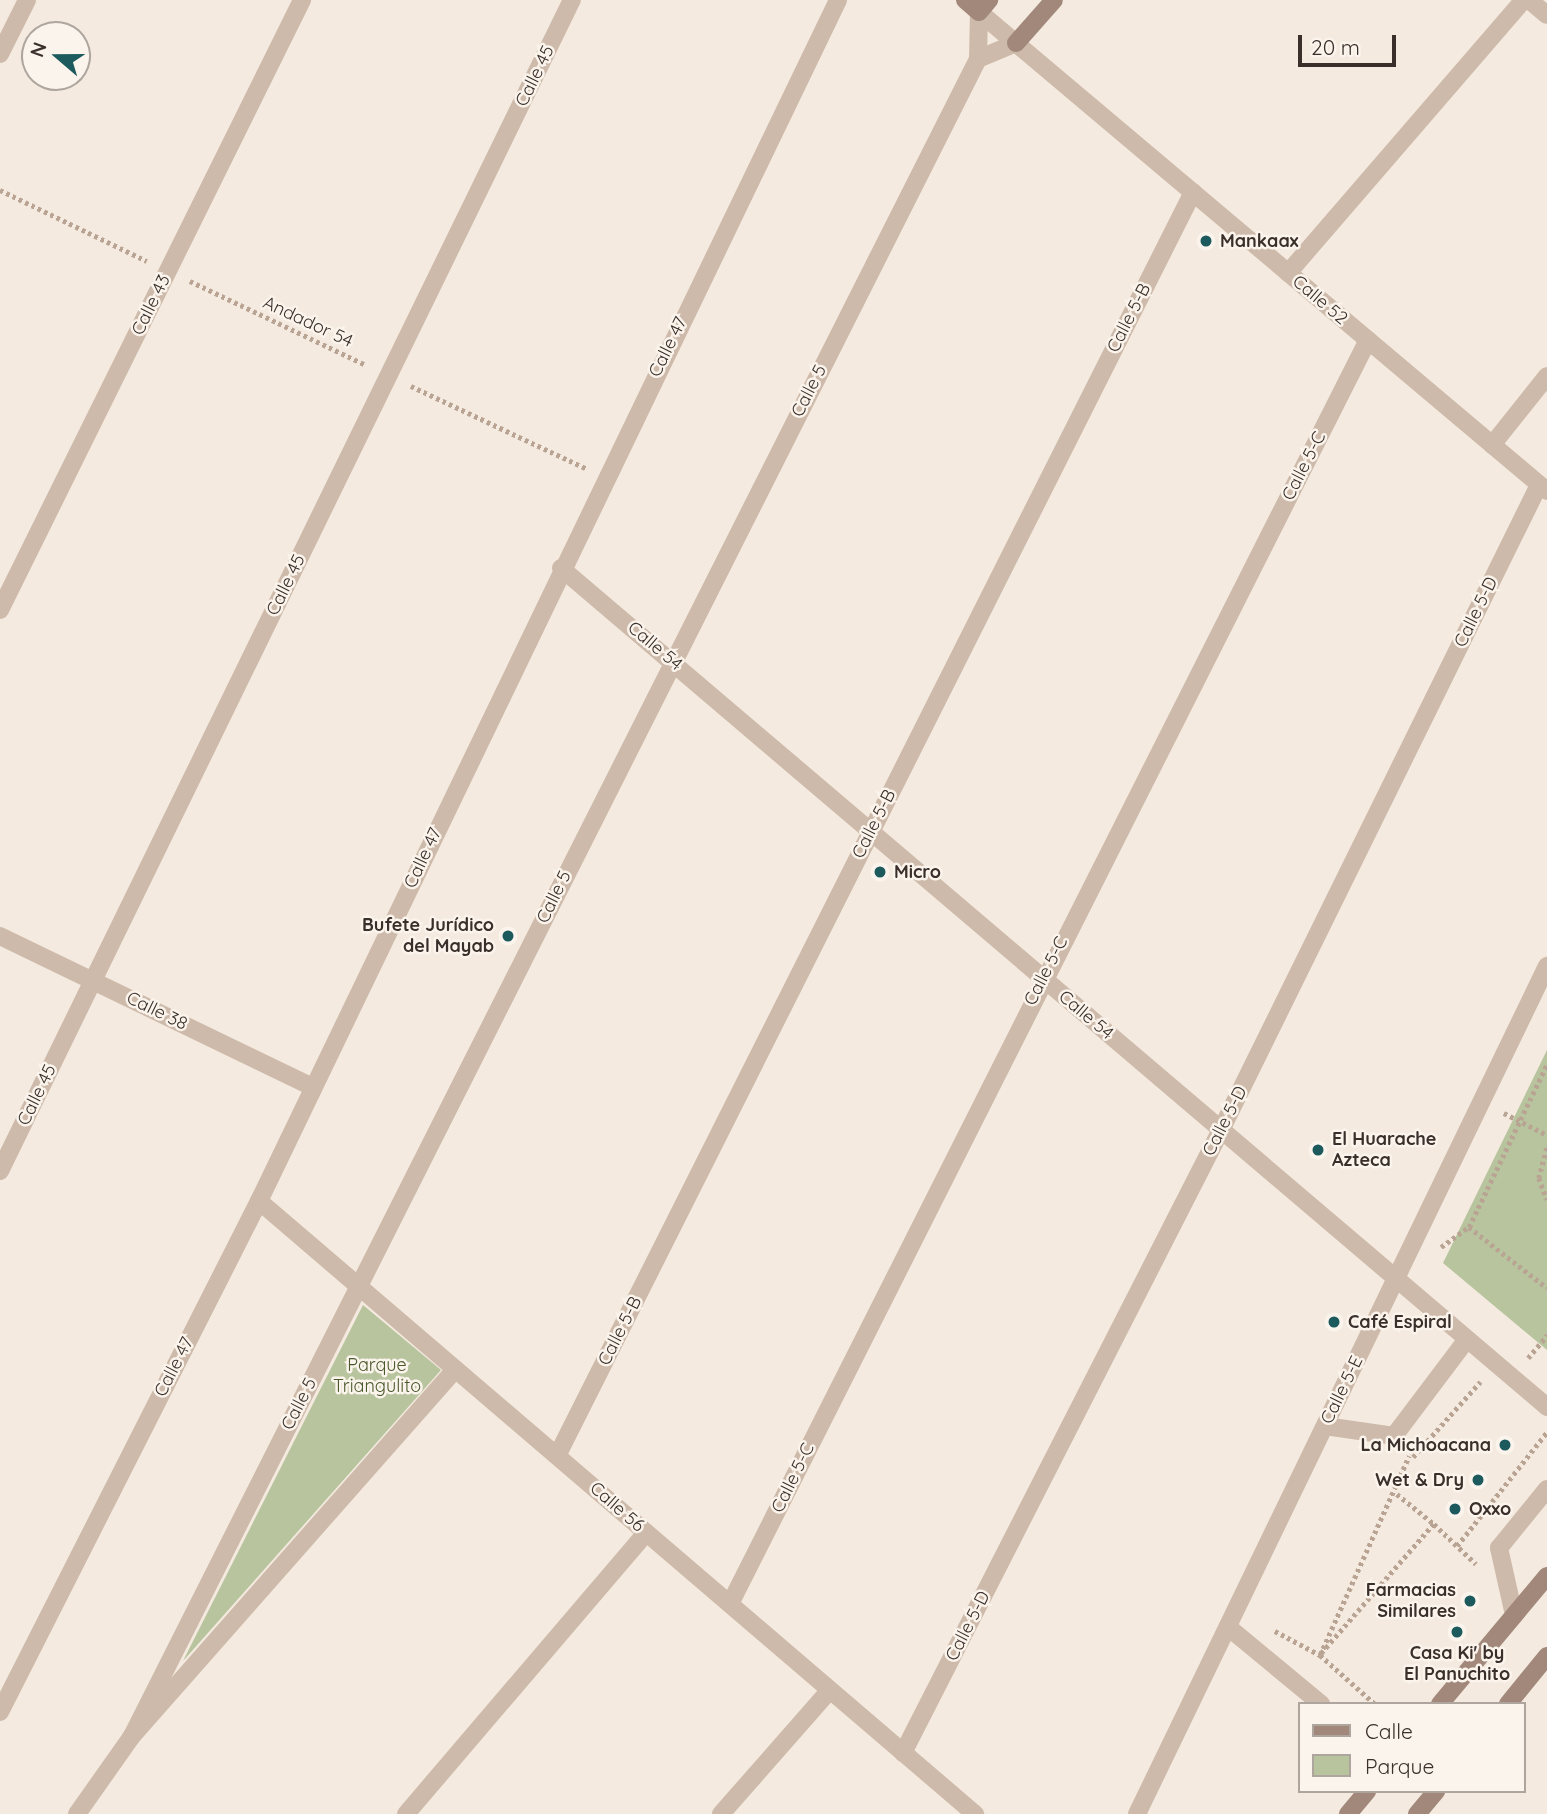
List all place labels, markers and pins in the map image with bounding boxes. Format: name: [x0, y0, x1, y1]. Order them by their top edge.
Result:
place label: Mankaax: [1220, 230, 1298, 252]
marker: Mankaax: [1198, 233, 1214, 249]
place label: Micro: [894, 861, 941, 883]
marker: Micro: [872, 864, 888, 880]
place label: Bufete Jurídico del Mayab: [362, 915, 494, 958]
marker: Bufete Jurídico del Mayab: [500, 928, 516, 944]
place label: El Huarache Azteca: [1332, 1129, 1436, 1172]
marker: El Huarache Azteca: [1310, 1142, 1326, 1158]
place label: Café Espiral: [1348, 1311, 1452, 1333]
marker: Café Espiral: [1326, 1314, 1342, 1330]
place label: La Michoacana: [1360, 1434, 1491, 1456]
marker: La Michoacana: [1497, 1437, 1513, 1453]
place label: Wet & Dry: [1375, 1469, 1464, 1491]
marker: Wet & Dry: [1470, 1472, 1486, 1488]
place label: Oxxo: [1469, 1498, 1511, 1520]
marker: Oxxo: [1447, 1501, 1463, 1517]
place label: Farmacias Similares: [1366, 1580, 1456, 1622]
marker: Farmacias Similares: [1462, 1593, 1478, 1609]
marker: Casa Ki' by El Panuchito: [1449, 1624, 1465, 1640]
place label: Casa Ki' by El Panuchito: [1404, 1643, 1510, 1686]

